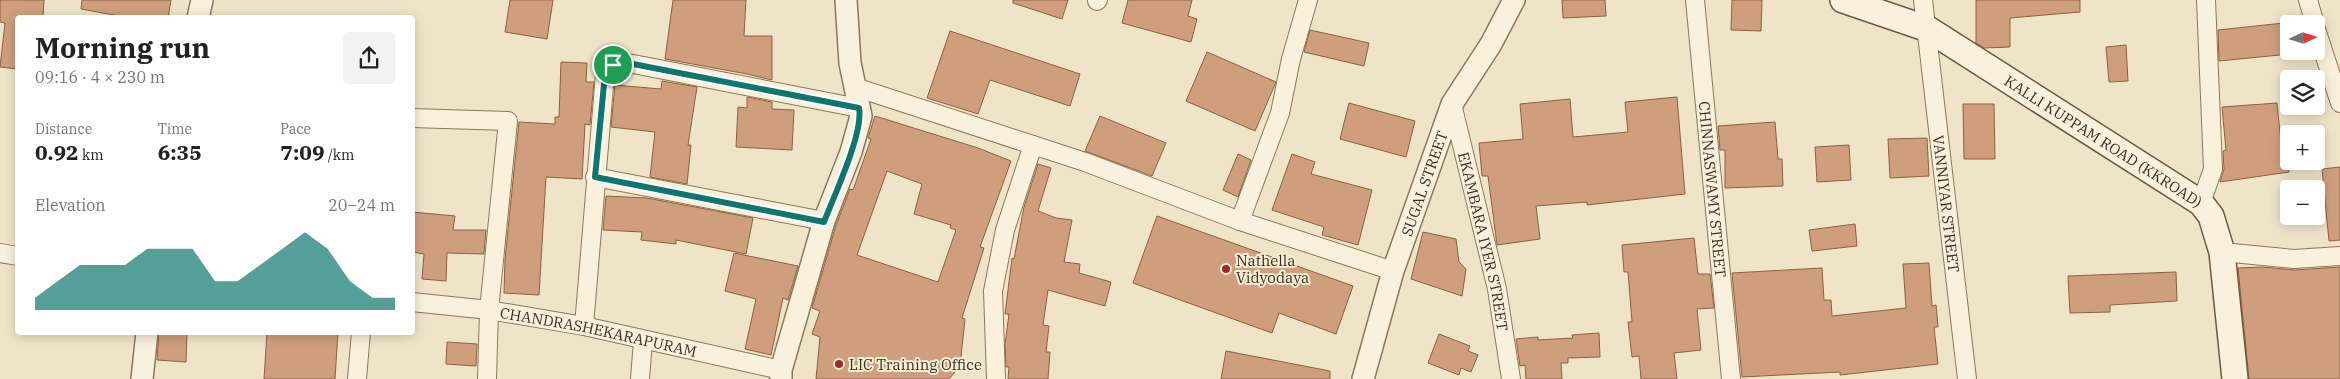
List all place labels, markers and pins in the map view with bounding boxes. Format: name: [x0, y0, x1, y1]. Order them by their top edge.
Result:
pin: [592, 44, 634, 86]
place label: Nathella Vidyodaya: [1236, 251, 1309, 287]
marker: Nathella Vidyodaya: [1220, 263, 1232, 275]
place label: LIC Training Office: [849, 355, 982, 374]
marker: LIC Training Office: [833, 358, 845, 370]

